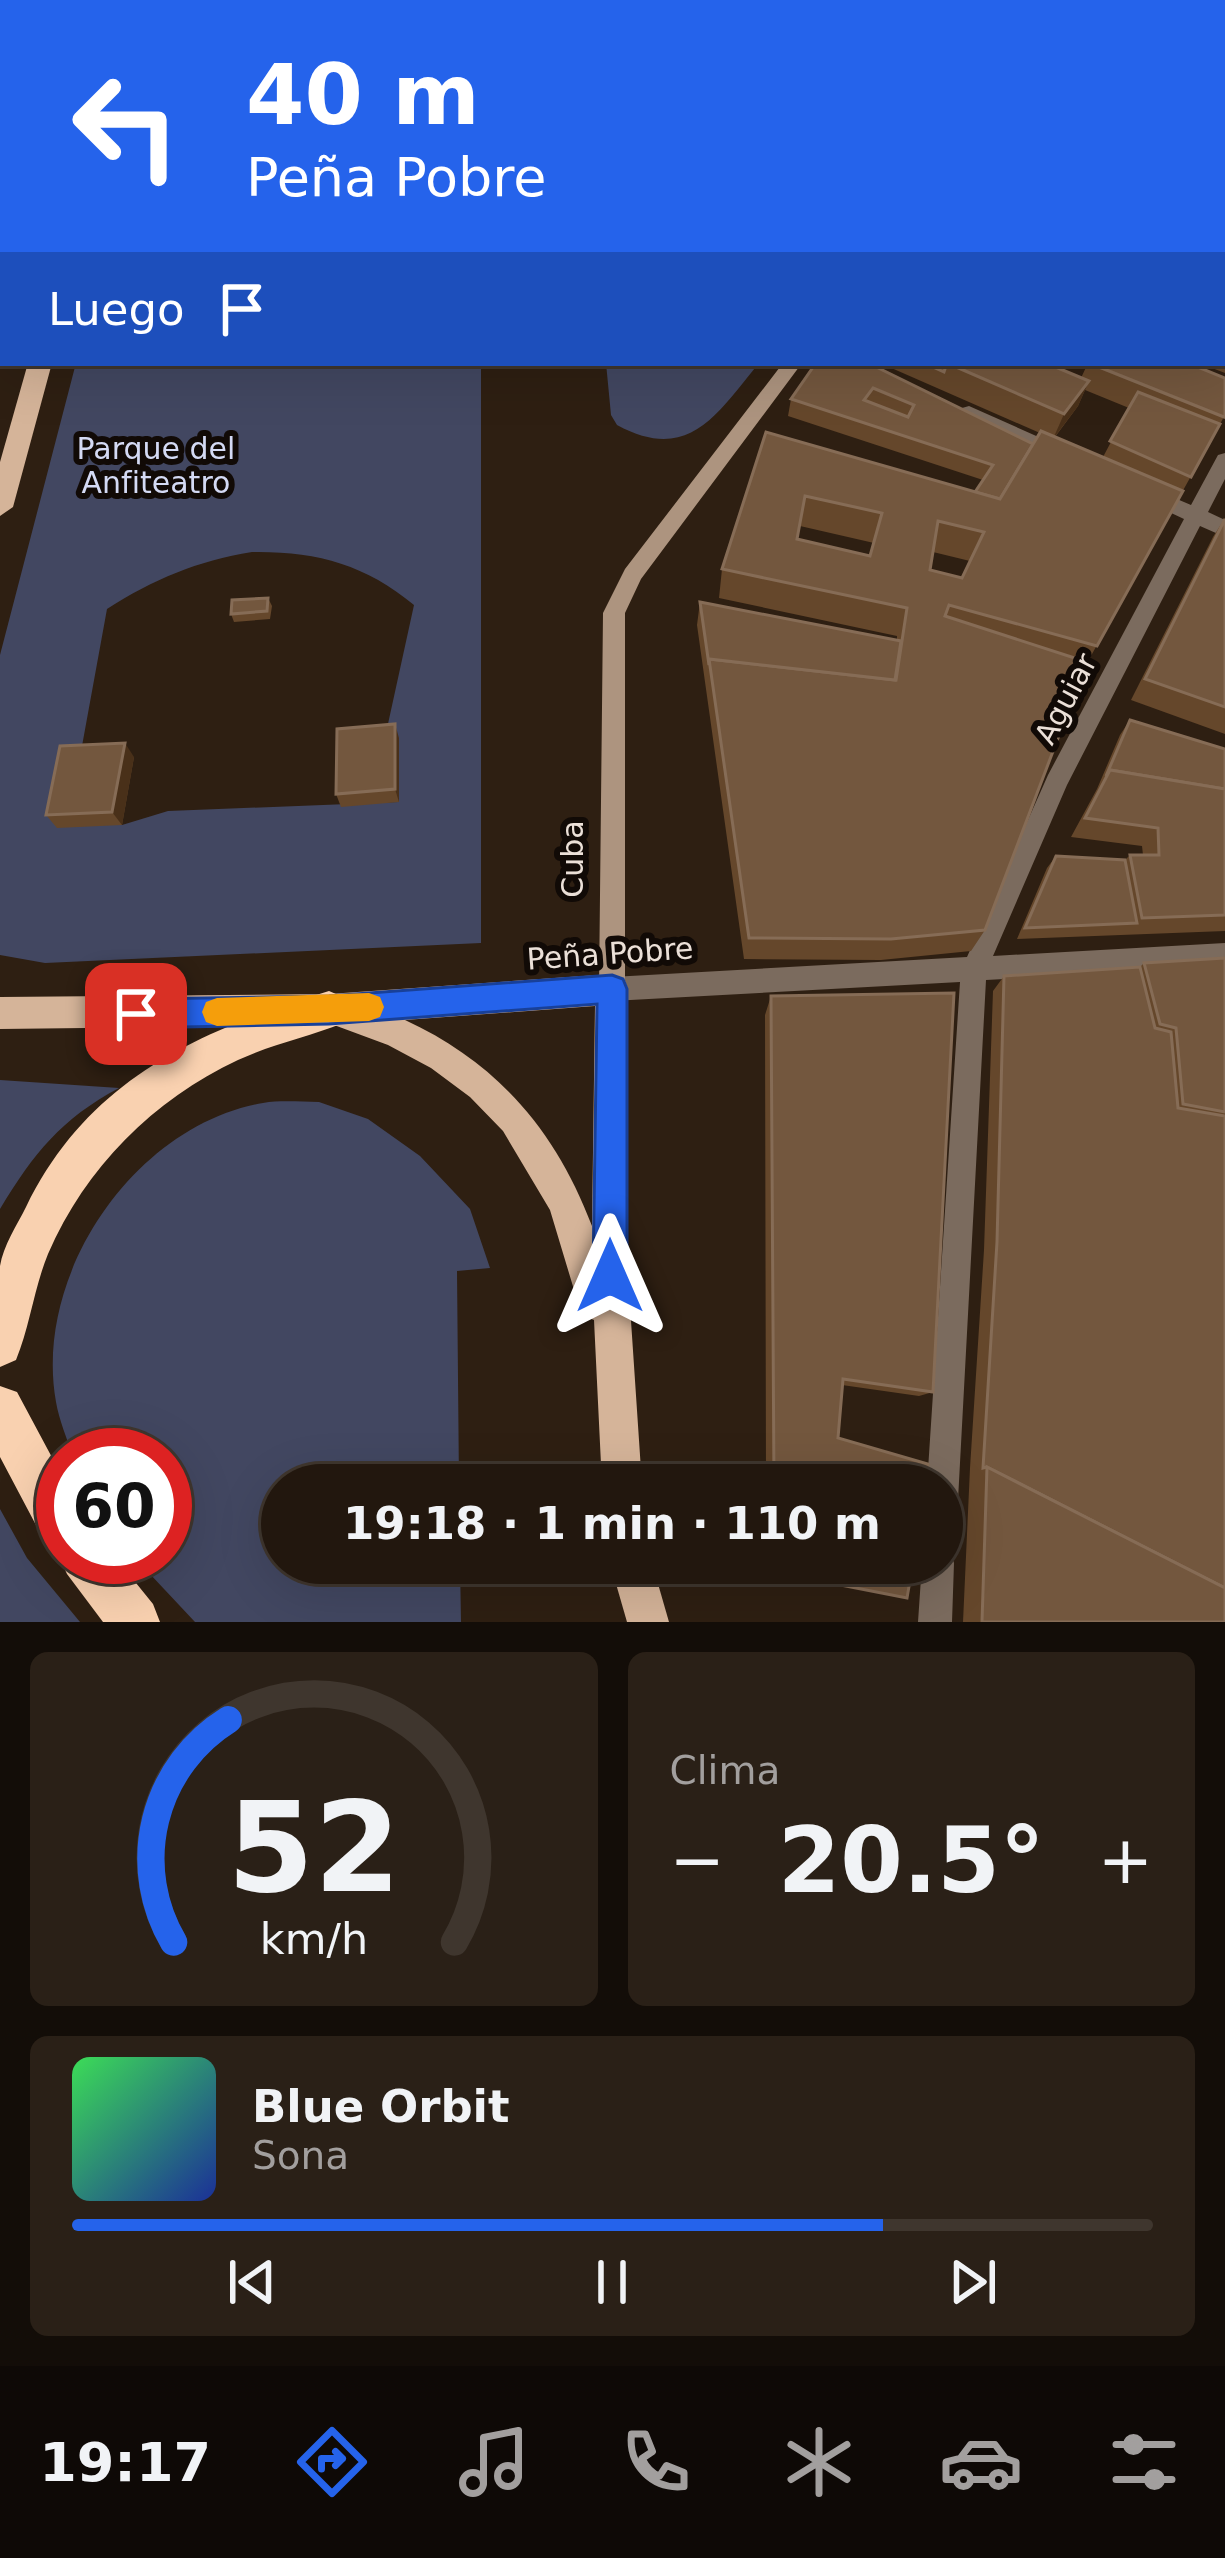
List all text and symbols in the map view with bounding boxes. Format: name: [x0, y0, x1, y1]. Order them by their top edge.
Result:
text: 40 m: [246, 46, 480, 144]
icon: left: [48, 48, 204, 204]
text: Peña Pobre: [246, 146, 547, 209]
icon: arrive: [209, 276, 275, 342]
text: Luego: [48, 283, 185, 336]
park label: Parque del Anfiteatro: [77, 431, 235, 500]
street label: Aguiar: [1027, 647, 1104, 750]
street label: Cuba: [555, 820, 590, 898]
street label: Peña Pobre: [525, 930, 694, 977]
pin: [85, 963, 187, 1065]
icon: arrive: [103, 981, 169, 1047]
position arrow: [547, 1213, 673, 1339]
speed limit sign: 60: [36, 1428, 192, 1584]
text: 19:18 · 1 min · 110 m: [343, 1497, 881, 1550]
text: Clima: [670, 1748, 780, 1793]
text: 52: [227, 1775, 401, 1920]
text: 20.5°: [778, 1808, 1045, 1913]
text: −: [670, 1822, 725, 1899]
text: +: [1098, 1822, 1153, 1899]
text: km/h: [260, 1914, 368, 1964]
text: Blue Orbit: [252, 2080, 510, 2133]
text: Sona: [252, 2133, 349, 2178]
icon: previous: [219, 2249, 285, 2315]
icon: pause: [579, 2249, 645, 2315]
icon: next: [940, 2249, 1006, 2315]
icon: directions: [290, 2420, 374, 2504]
icon: music: [452, 2420, 536, 2504]
icon: phone: [614, 2420, 698, 2504]
icon: climate: [777, 2420, 861, 2504]
icon: car: [939, 2420, 1023, 2504]
icon: filters: [1102, 2420, 1186, 2504]
text: 19:17: [39, 2431, 211, 2494]

